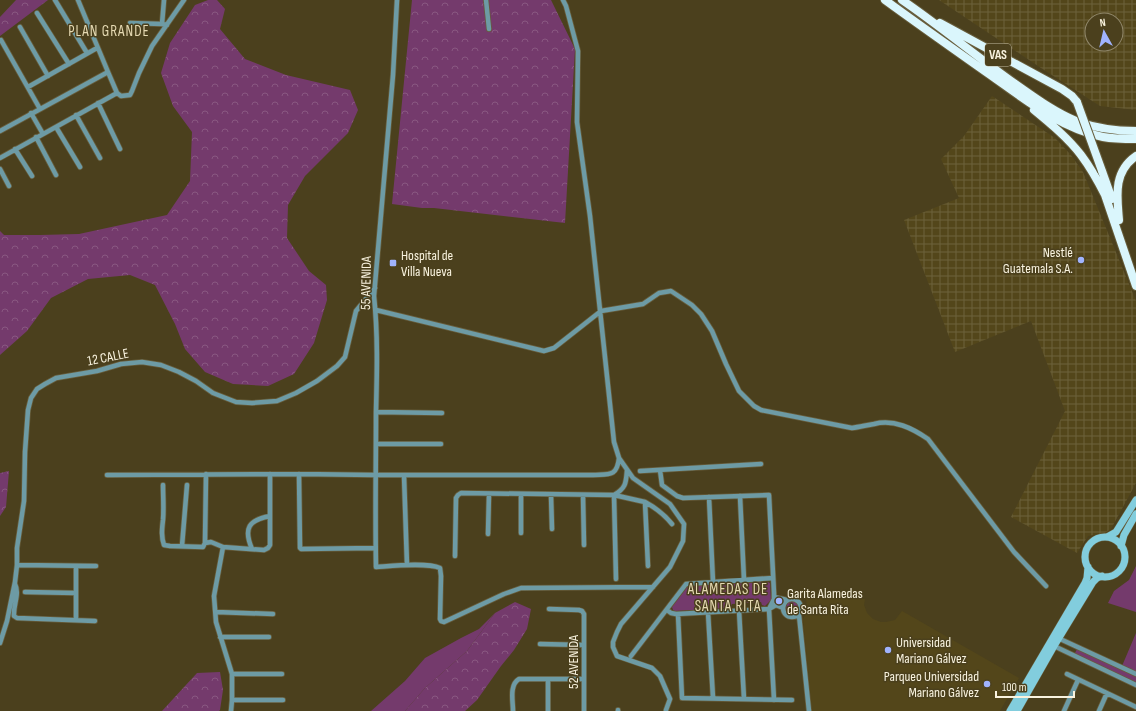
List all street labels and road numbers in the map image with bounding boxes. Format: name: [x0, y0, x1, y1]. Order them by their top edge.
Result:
road number: VAS: [985, 44, 1011, 66]
street label: 55 AVENIDA: [357, 255, 375, 310]
street label: 12 CALLE: [86, 345, 130, 369]
street label: 52 AVENIDA: [565, 634, 582, 689]

